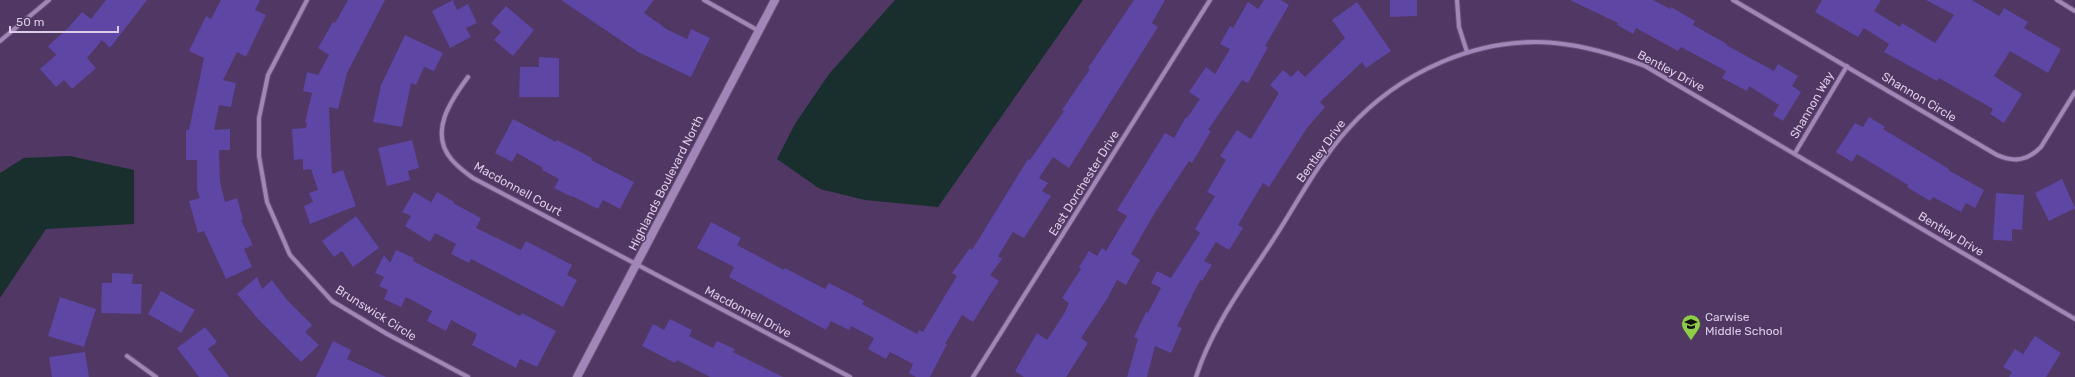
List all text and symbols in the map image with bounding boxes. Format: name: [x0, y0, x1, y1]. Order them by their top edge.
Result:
scale bar: [10, 8, 118, 34]
text: 50 m: [16, 15, 44, 29]
street label: Bentley Drive: [1635, 47, 1707, 95]
street label: Shannon Way: [1787, 69, 1837, 141]
street label: Shannon Circle: [1879, 69, 1959, 125]
street label: Highlands Boulevard North: [626, 113, 706, 253]
street label: Bentley Drive: [1294, 117, 1349, 185]
street label: East Dorchester Drive: [1046, 128, 1122, 238]
street label: Macdonnell Court: [472, 159, 565, 219]
street label: Bentley Drive: [1916, 209, 1987, 259]
street label: Brunswick Circle: [333, 282, 419, 344]
street label: Macdonnell Drive: [702, 283, 794, 341]
place label: Carwise Middle School: [1705, 310, 1782, 338]
school or university icon: Carwise Middle School: [1680, 313, 1702, 341]

